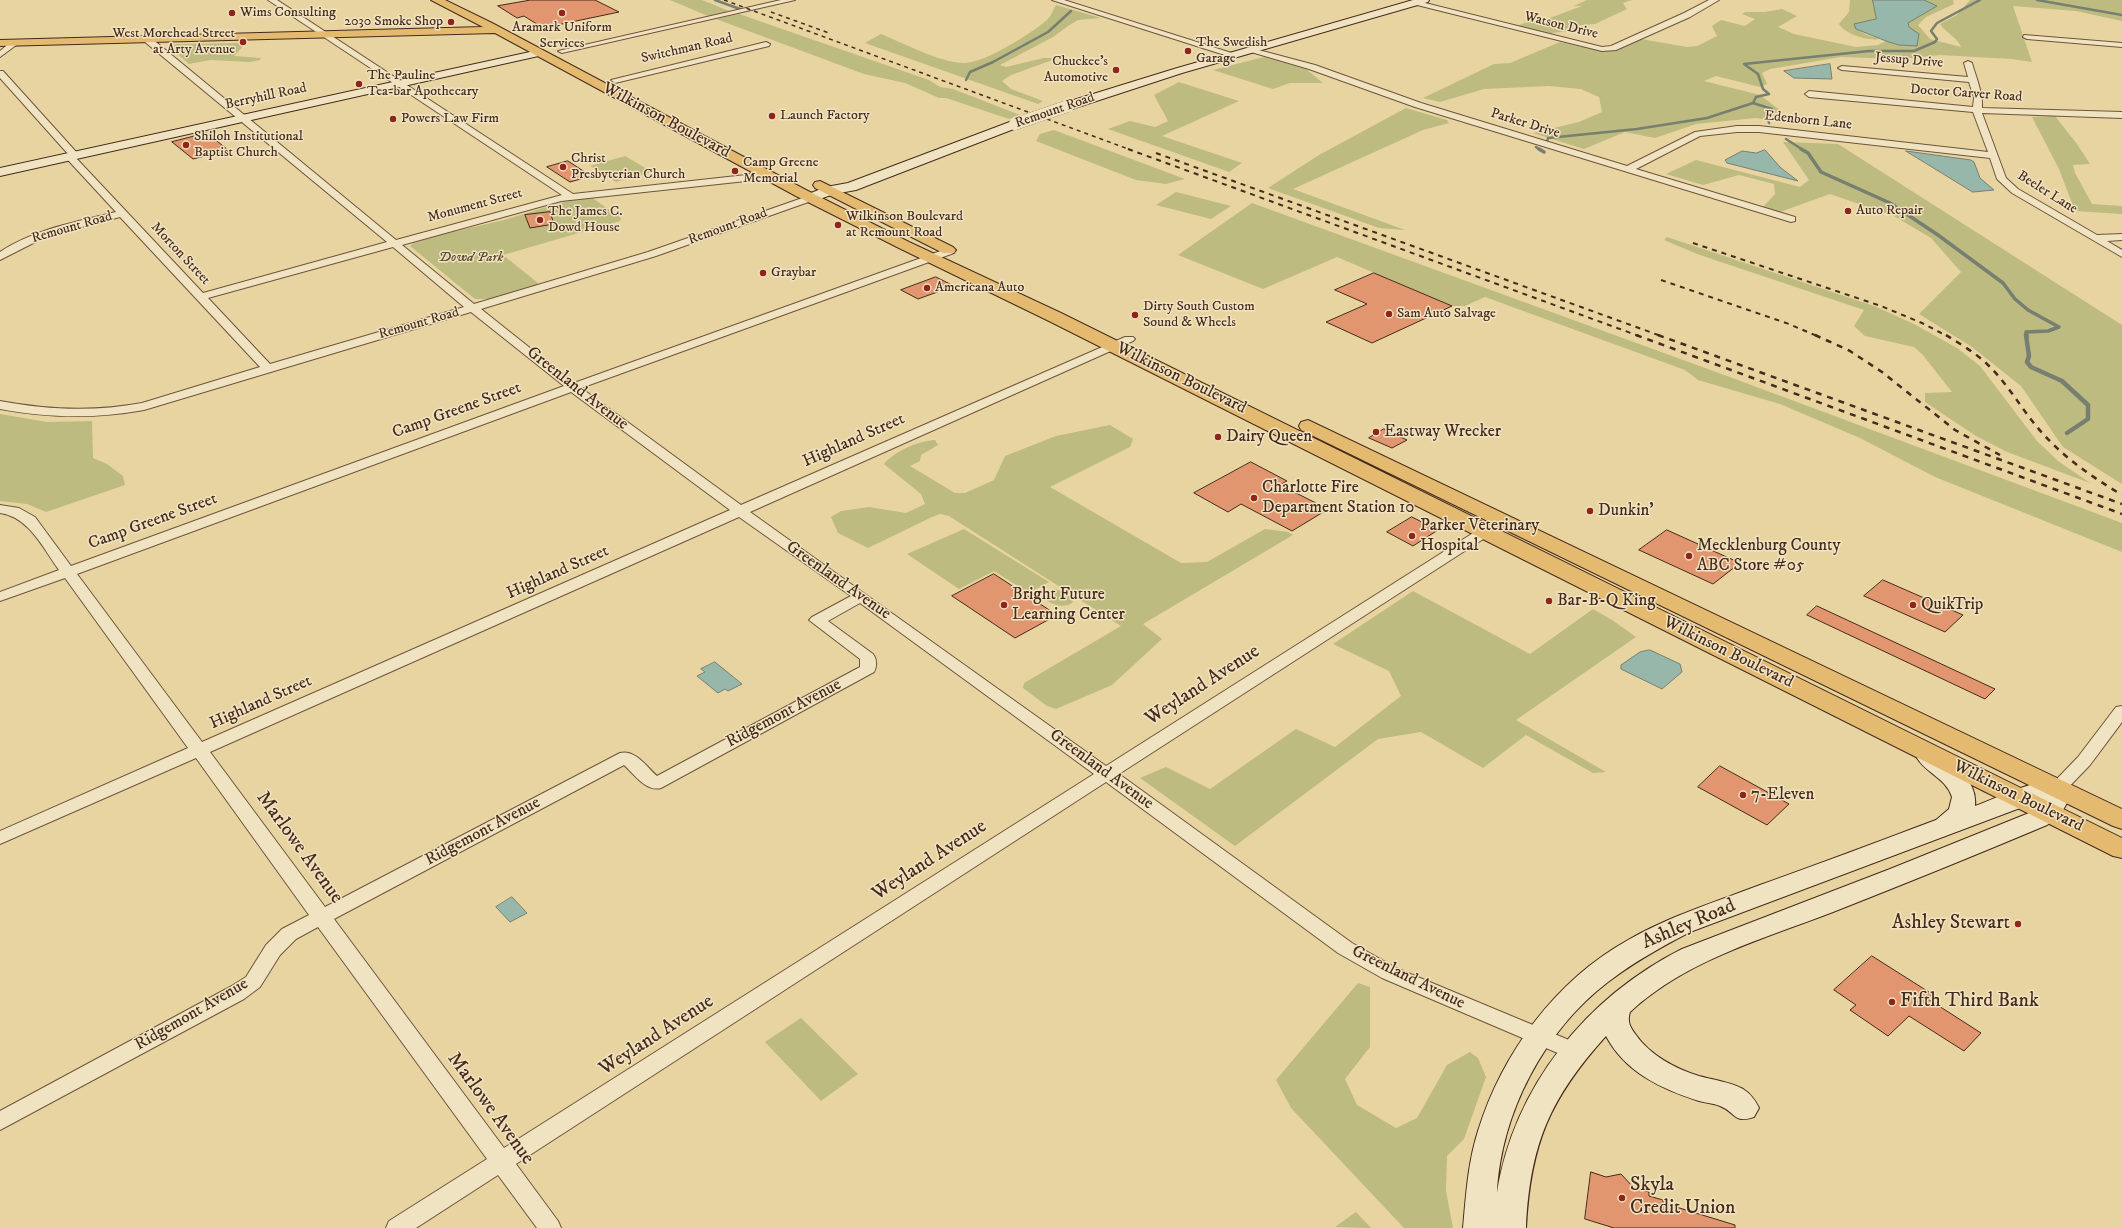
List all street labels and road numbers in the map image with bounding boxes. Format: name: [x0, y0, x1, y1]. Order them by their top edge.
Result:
street label: Watson Drive: [1522, 9, 1600, 43]
street label: Switchman Road: [640, 30, 734, 68]
street label: Jessup Drive: [1874, 50, 1944, 72]
street label: Wilkinson Boulevard: [599, 79, 733, 163]
street label: Berryhill Road: [224, 80, 308, 114]
street label: Doctor Carver Road: [1909, 82, 2023, 106]
street label: Remount Road: [1013, 90, 1097, 132]
street label: Parker Drive: [1488, 106, 1562, 142]
street label: Edenborn Lane: [1763, 108, 1853, 134]
street label: Beeler Lane: [2014, 168, 2080, 218]
street label: Monument Street: [426, 185, 524, 227]
street label: Remount Road: [686, 205, 770, 249]
street label: Remount Road: [30, 209, 114, 247]
street label: Morton Street: [147, 219, 213, 289]
street label: Remount Road: [377, 305, 461, 343]
street label: Wilkinson Boulevard: [1113, 339, 1249, 419]
street label: Greenland Avenue: [522, 343, 632, 435]
street label: Camp Greene Street: [390, 378, 524, 444]
street label: Highland Street: [800, 409, 908, 473]
street label: Camp Greene Street: [86, 489, 220, 555]
street label: Greenland Avenue: [782, 537, 894, 625]
street label: Highland Street: [504, 541, 612, 605]
street label: Wilkinson Boulevard: [1660, 613, 1796, 693]
street label: Weyland Avenue: [1141, 640, 1265, 732]
street label: Highland Street: [207, 671, 315, 735]
street label: Ridgemont Avenue: [723, 675, 845, 753]
street label: Greenland Avenue: [1045, 725, 1157, 815]
street label: Wilkinson Boulevard: [1950, 757, 2086, 837]
street label: Marlowe Avenue: [250, 787, 348, 909]
street label: Ridgemont Avenue: [422, 793, 544, 871]
street label: Weyland Avenue: [868, 815, 992, 907]
street label: Ashley Road: [1639, 895, 1739, 955]
street label: Greenland Avenue: [1348, 942, 1468, 1014]
street label: Ridgemont Avenue: [132, 974, 252, 1056]
street label: Weyland Avenue: [595, 990, 719, 1082]
street label: Marlowe Avenue: [441, 1048, 539, 1170]

